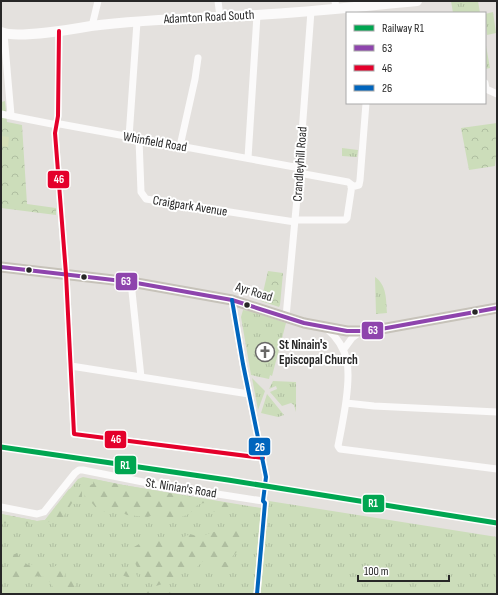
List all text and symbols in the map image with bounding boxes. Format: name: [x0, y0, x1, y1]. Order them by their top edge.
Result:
street label: Adamton Road South: [162, 7, 255, 27]
legend: [346, 12, 486, 104]
text: Railway R1: [382, 21, 425, 36]
text: 63: [382, 41, 392, 56]
text: 46: [382, 61, 392, 76]
text: 26: [382, 81, 392, 96]
street label: Crandleyhill Road: [289, 126, 311, 202]
street label: Whinfield Road: [122, 129, 188, 155]
line badge: 46: [47, 170, 70, 189]
text: 46: [54, 173, 64, 186]
street label: Craigpark Avenue: [152, 192, 228, 220]
unlabelled marker: [24, 265, 34, 275]
unlabelled marker: [79, 272, 89, 282]
line badge: 63: [115, 272, 138, 291]
text: 63: [121, 275, 131, 288]
street label: Ayr Road: [233, 279, 274, 305]
unlabelled marker: [242, 300, 252, 310]
unlabelled marker: [470, 307, 480, 317]
line badge: 63: [361, 321, 384, 340]
text: 63: [368, 324, 378, 337]
place label: St Ninain's Episcopal Church: [279, 337, 358, 368]
church icon: St Ninain's Episcopal Church: [254, 341, 276, 363]
line badge: 46: [104, 430, 127, 449]
text: 46: [111, 433, 121, 446]
line badge: 26: [248, 437, 271, 456]
text: 26: [255, 441, 265, 454]
line badge: R1: [114, 455, 137, 475]
text: R1: [120, 459, 131, 472]
street label: St. Ninian's Road: [144, 474, 218, 502]
line badge: R1: [362, 494, 385, 513]
text: R1: [368, 497, 379, 510]
scale bar: [358, 557, 449, 583]
text: 100 m: [364, 564, 389, 579]

